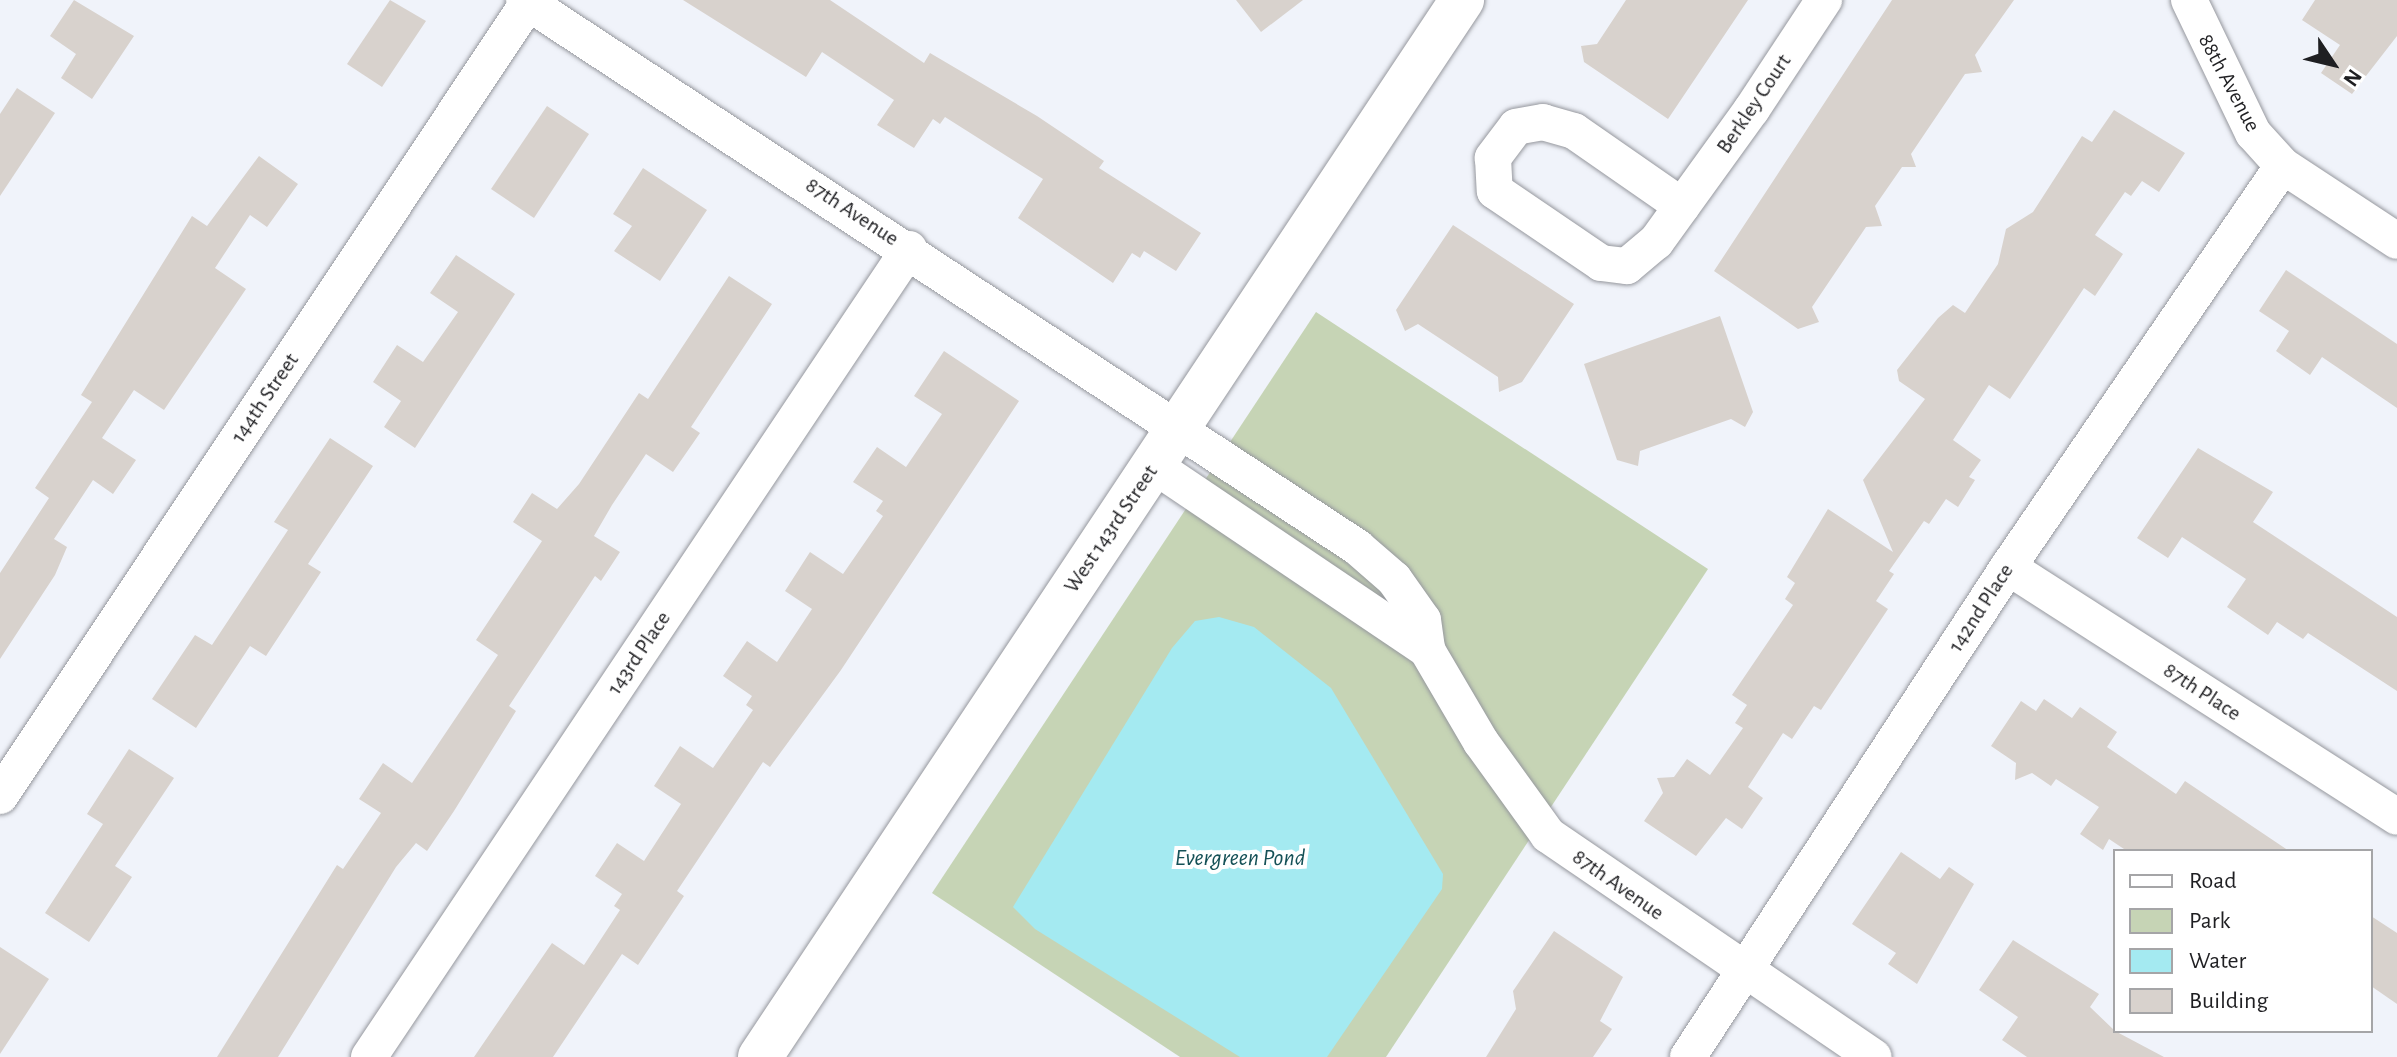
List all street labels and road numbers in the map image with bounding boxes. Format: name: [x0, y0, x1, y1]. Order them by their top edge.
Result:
street label: 88th Avenue: [2192, 30, 2266, 136]
street label: Berkley Court: [1711, 49, 1797, 159]
street label: 87th Avenue: [800, 172, 904, 252]
street label: 144th Street: [225, 348, 305, 448]
street label: West 143rd Street: [1058, 460, 1164, 598]
street label: 142nd Place: [1943, 559, 2019, 657]
street label: 143rd Place: [602, 606, 676, 700]
street label: 87th Place: [2158, 657, 2246, 727]
street label: 87th Avenue: [1567, 844, 1669, 926]

